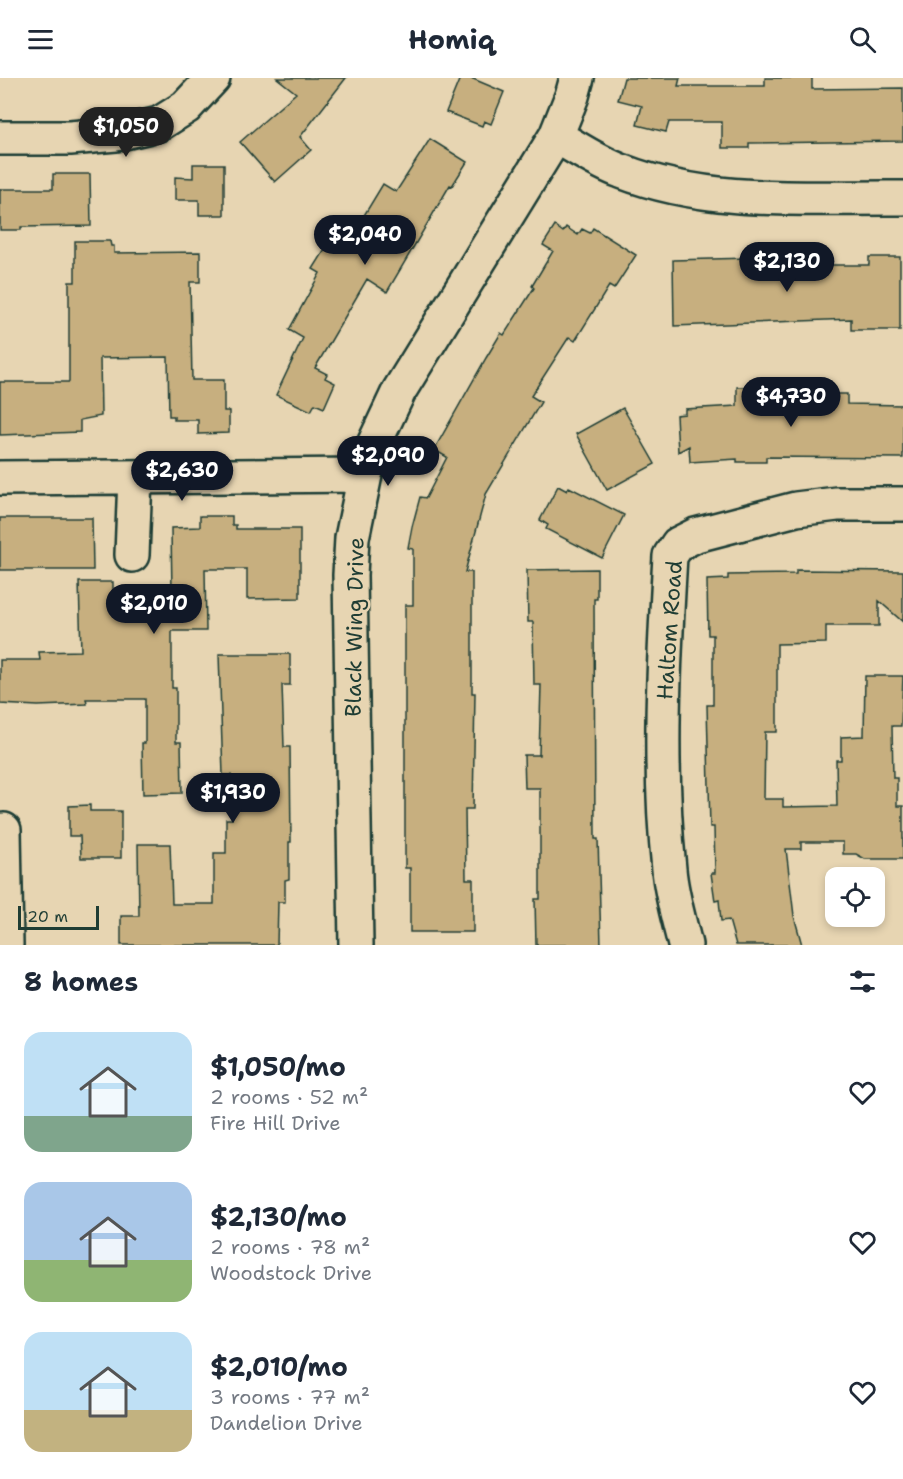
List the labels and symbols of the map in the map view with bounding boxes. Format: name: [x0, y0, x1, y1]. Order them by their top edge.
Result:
pin: $1,050: [77, 107, 175, 158]
pin: $2,040: [316, 215, 414, 266]
pin: $2,130: [738, 242, 836, 293]
pin: $4,730: [742, 377, 840, 428]
pin: $2,090: [339, 436, 437, 487]
pin: $2,630: [133, 451, 231, 502]
street label: Black Wing Drive: [338, 537, 371, 717]
street label: Haltom Road: [650, 559, 689, 701]
pin: $2,010: [105, 584, 203, 635]
pin: $1,930: [184, 773, 282, 824]
scale bar: [18, 903, 99, 930]

